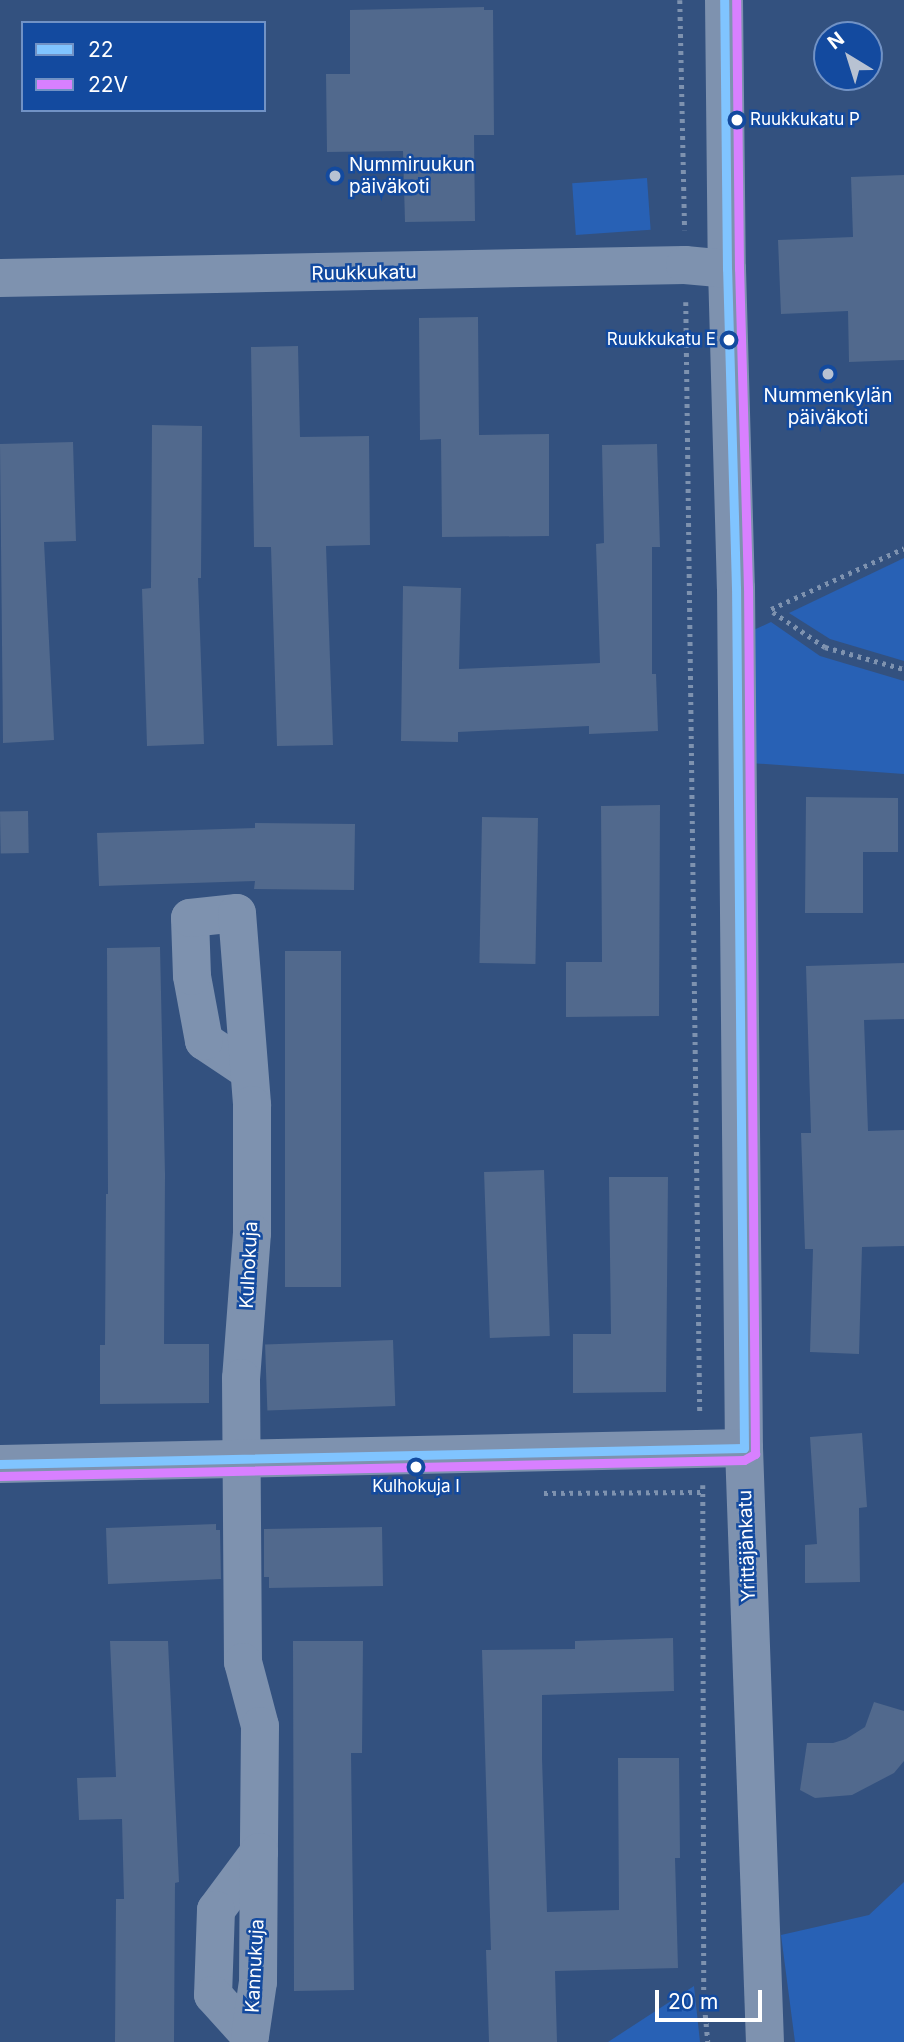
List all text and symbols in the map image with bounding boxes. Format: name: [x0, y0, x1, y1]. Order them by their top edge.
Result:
legend: [21, 21, 266, 112]
north arrow: [813, 21, 883, 91]
text: N: [823, 27, 849, 54]
text: 22: [88, 37, 114, 62]
text: 22V: [88, 72, 128, 97]
place label: Ruukkukatu P: [750, 110, 860, 130]
marker: Ruukkukatu P: [730, 113, 744, 127]
place label: Nummiruukun päiväkoti: [349, 154, 475, 198]
marker: Nummiruukun päiväkoti: [327, 168, 343, 184]
street label: Ruukkukatu: [311, 261, 417, 285]
place label: Ruukkukatu E: [607, 330, 716, 350]
marker: Ruukkukatu E: [722, 333, 736, 347]
marker: Nummenkylän päiväkoti: [820, 366, 836, 382]
place label: Nummenkylän päiväkoti: [764, 385, 892, 429]
street label: Kulhokuja: [235, 1221, 263, 1309]
marker: Kulhokuja I: [409, 1460, 423, 1474]
place label: Kulhokuja I: [372, 1477, 460, 1497]
street label: Yrittäjänkatu: [734, 1490, 760, 1602]
street label: Kannukuja: [241, 1918, 269, 2014]
scale bar: [659, 1976, 766, 2020]
text: 20 m: [668, 1989, 718, 2014]

